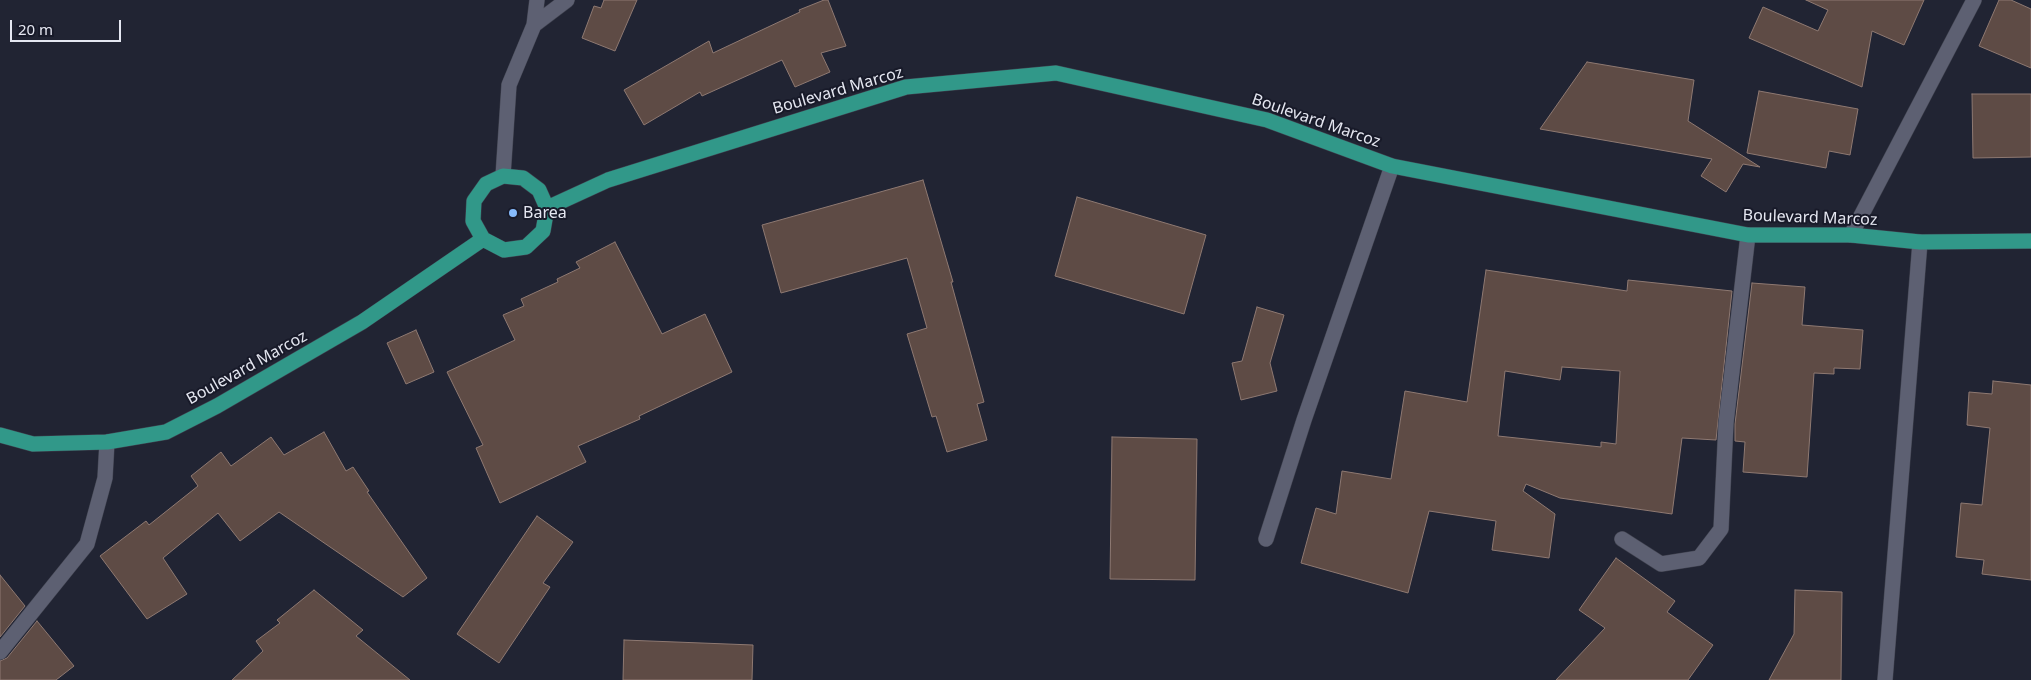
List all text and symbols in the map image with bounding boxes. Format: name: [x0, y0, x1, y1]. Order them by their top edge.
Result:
scale bar: [12, 10, 124, 42]
text: 20 m: [18, 19, 53, 39]
street label: Boulevard Marcoz: [771, 63, 905, 119]
street label: Boulevard Marcoz: [1249, 90, 1383, 152]
place label: Barea: [523, 203, 567, 223]
street label: Boulevard Marcoz: [1742, 206, 1878, 230]
marker: Barea: [507, 207, 519, 219]
street label: Boulevard Marcoz: [183, 327, 311, 409]

